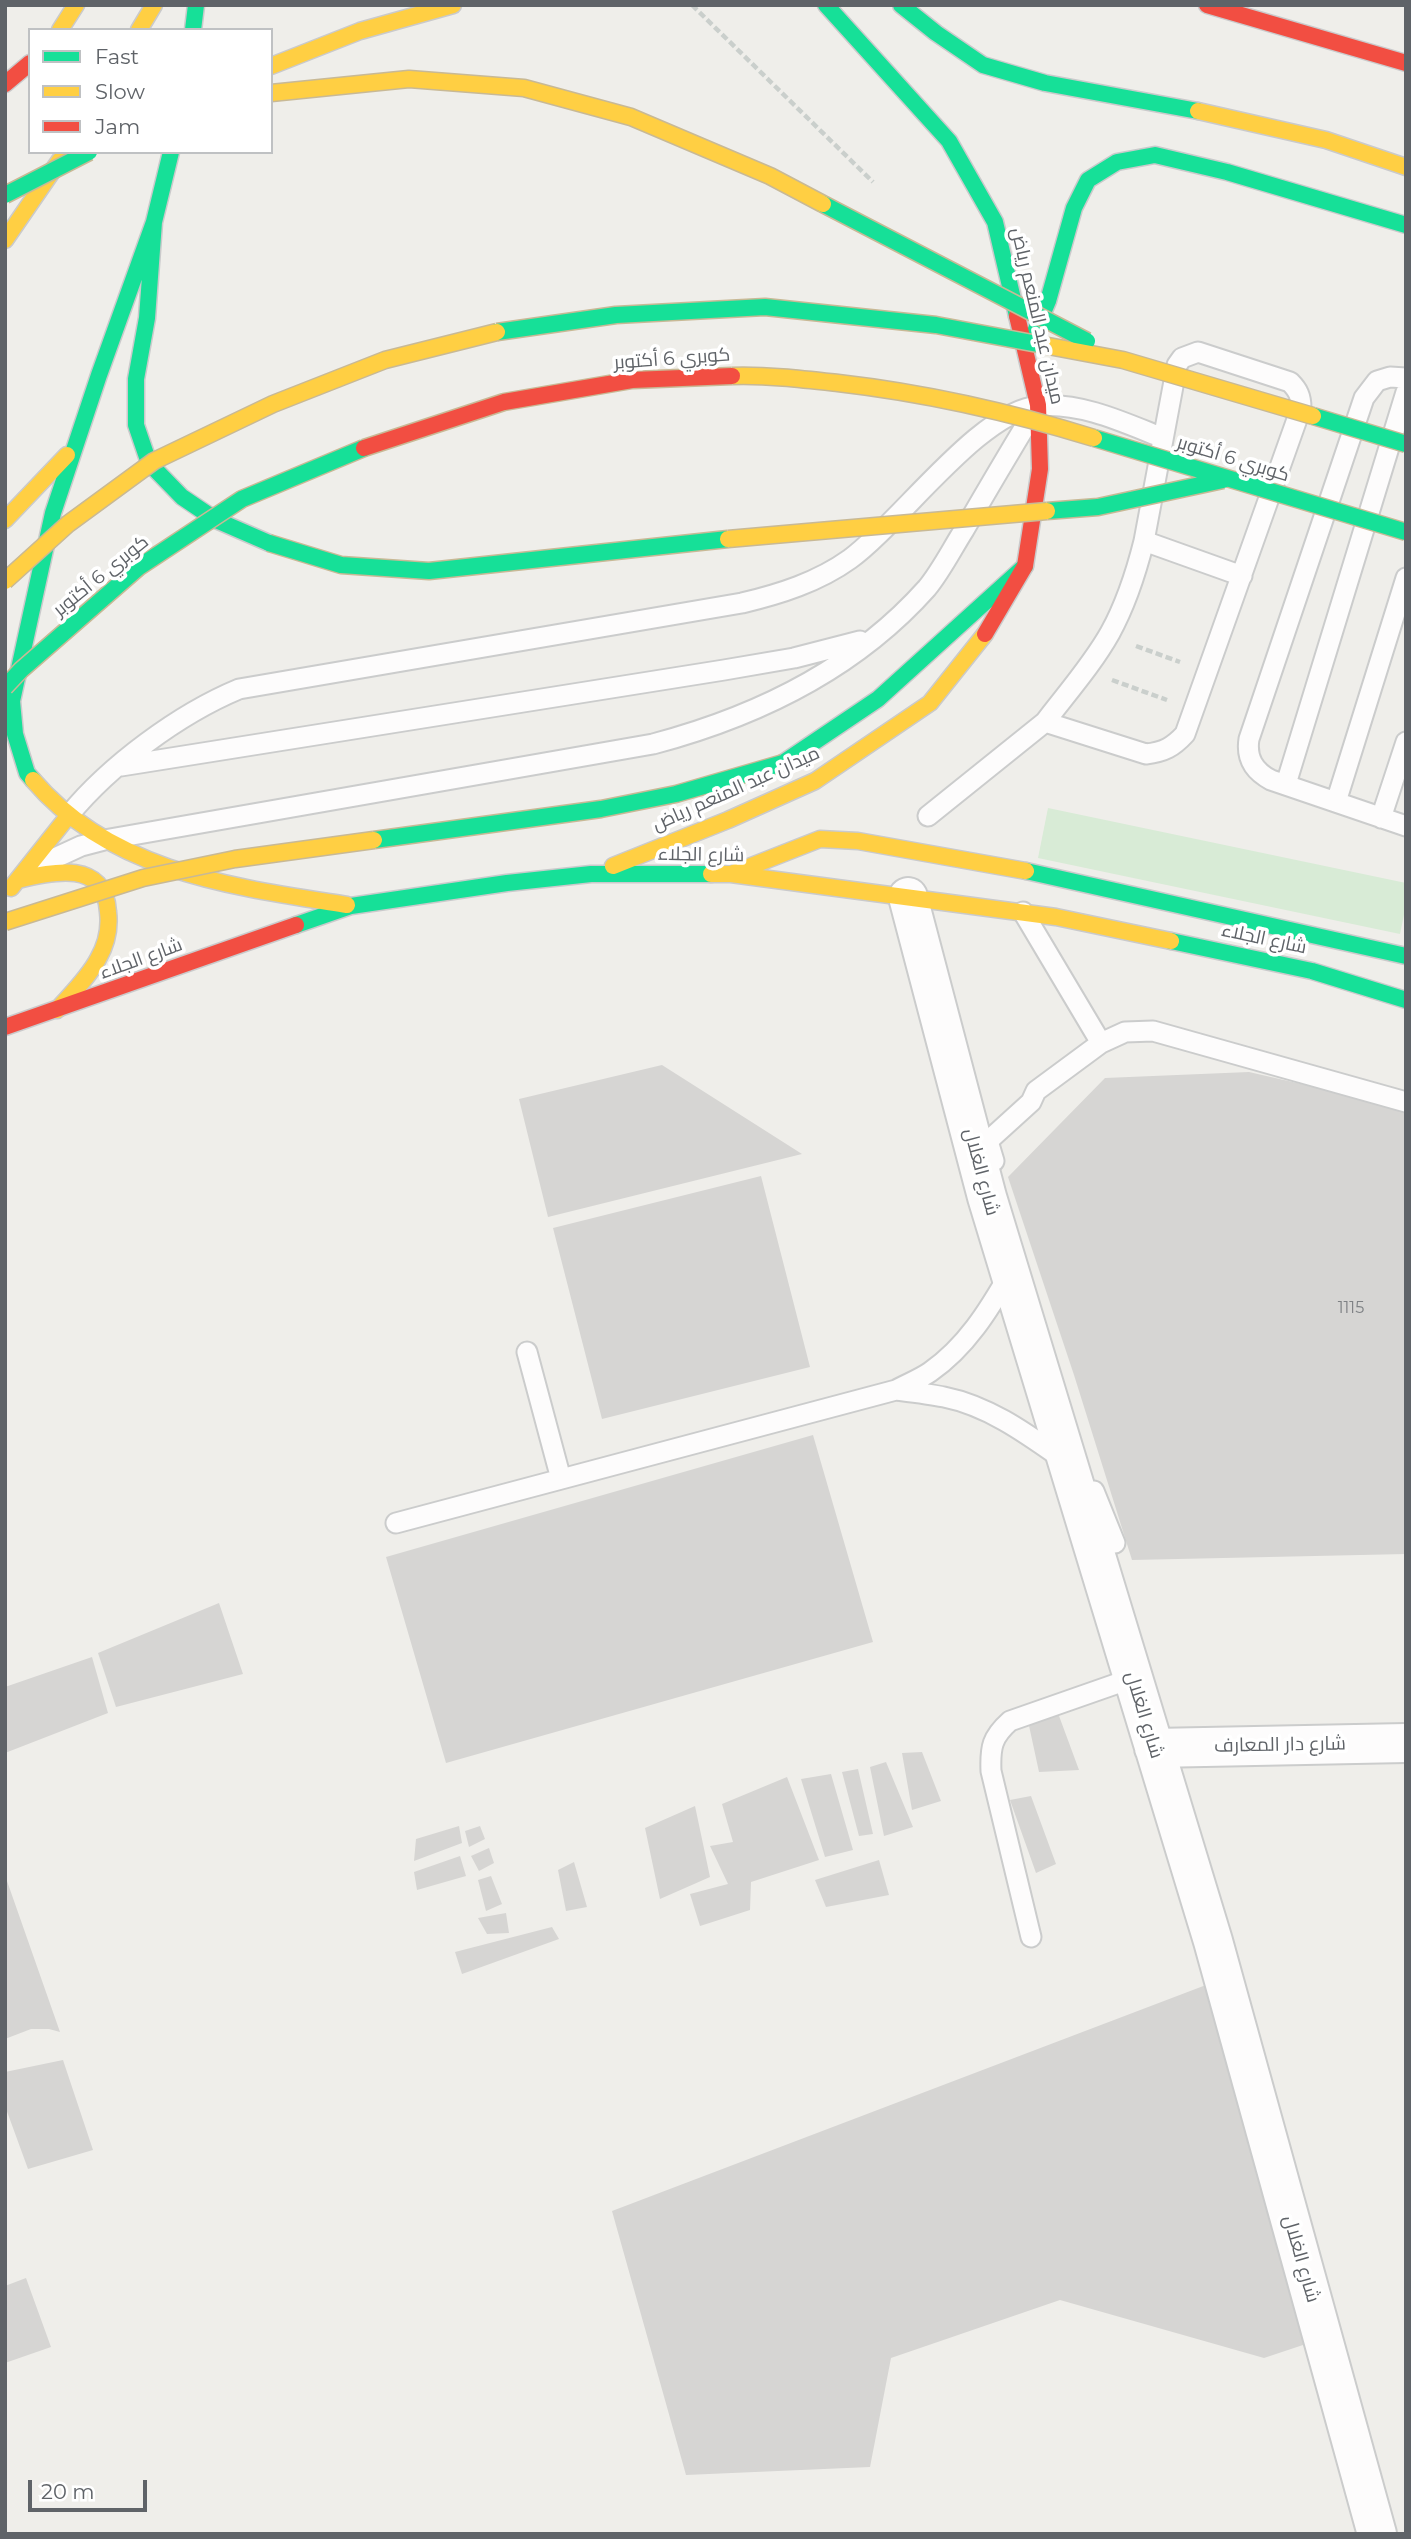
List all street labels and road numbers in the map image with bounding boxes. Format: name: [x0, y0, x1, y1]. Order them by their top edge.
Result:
street label: ميدان عبد المنعم رياض: [1006, 225, 1068, 407]
street label: كوبري 6 أكتوبر: [613, 344, 731, 374]
street label: كوبري 6 أكتوبر: [1174, 431, 1292, 487]
street label: كوبري 6 أكتوبر: [49, 530, 153, 622]
street label: ميدان عبد المنعم رياض: [649, 742, 823, 836]
street label: شارع الجلاء: [657, 843, 745, 867]
street label: شارع الجلاء: [1219, 919, 1309, 959]
street label: شارع الجلاء: [96, 933, 186, 985]
street label: شارع الغلال: [958, 1126, 1004, 1218]
street label: شارع الغلال: [1120, 1669, 1168, 1761]
street label: شارع دار المعارف: [1214, 1732, 1346, 1758]
street label: شارع الغلال: [1278, 2213, 1324, 2305]

